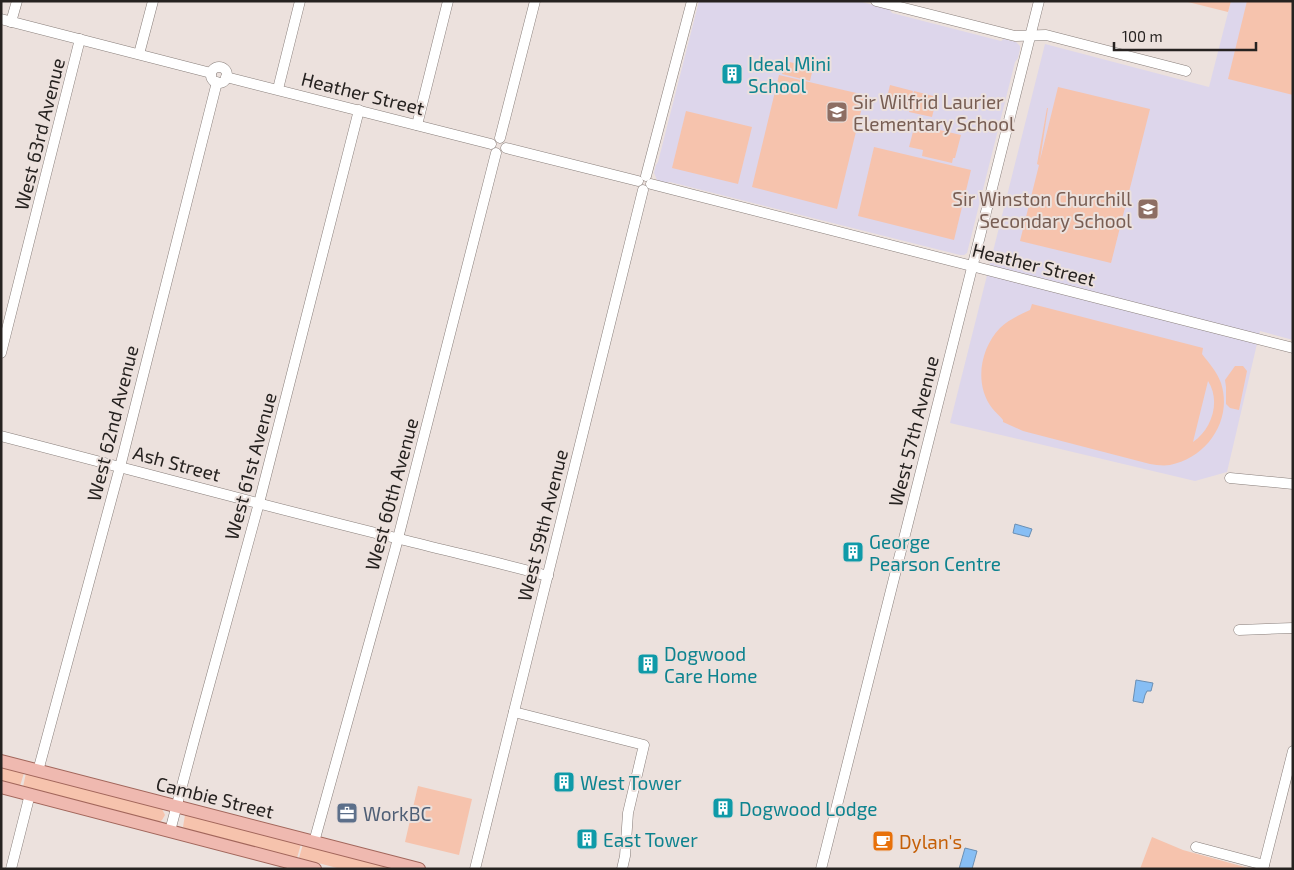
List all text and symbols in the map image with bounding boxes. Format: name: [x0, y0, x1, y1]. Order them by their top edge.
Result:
scale bar: [1114, 20, 1256, 52]
text: 100 m: [1122, 27, 1163, 45]
place label: Ideal Mini School: [748, 52, 831, 97]
street label: West 63rd Avenue: [9, 55, 69, 213]
building icon: Ideal Mini School: [720, 62, 744, 86]
street label: Heather Street: [299, 67, 427, 119]
place label: Sir Wilfrid Laurier Elementary School: [853, 90, 1015, 135]
school or university icon: Sir Wilfrid Laurier Elementary School: [825, 100, 849, 124]
place label: Sir Winston Churchill Secondary School: [952, 187, 1132, 232]
school or university icon: Sir Winston Churchill Secondary School: [1136, 197, 1160, 221]
street label: Heather Street: [970, 238, 1098, 290]
street label: West 62nd Avenue: [81, 343, 143, 503]
street label: West 57th Avenue: [883, 353, 943, 509]
street label: West 61st Avenue: [219, 390, 281, 542]
street label: West 60th Avenue: [360, 415, 422, 573]
street label: Ash Street: [131, 440, 223, 486]
street label: West 59th Avenue: [512, 447, 572, 603]
place label: George Pearson Centre: [869, 530, 1001, 575]
building icon: George Pearson Centre: [841, 540, 865, 564]
place label: Dogwood Care Home: [664, 642, 757, 687]
building icon: Dogwood Care Home: [636, 652, 660, 676]
building icon: West Tower: [552, 770, 576, 794]
street label: Cambie Street: [154, 771, 276, 823]
place label: West Tower: [580, 771, 682, 794]
building icon: Dogwood Lodge: [711, 796, 735, 820]
place label: Dogwood Lodge: [739, 797, 877, 820]
office icon: WorkBC: [335, 801, 359, 825]
place label: WorkBC: [363, 802, 432, 825]
building icon: East Tower: [575, 827, 599, 851]
place label: East Tower: [603, 828, 698, 851]
cafe icon: Dylan's: [871, 829, 895, 853]
place label: Dylan's: [899, 830, 962, 853]

